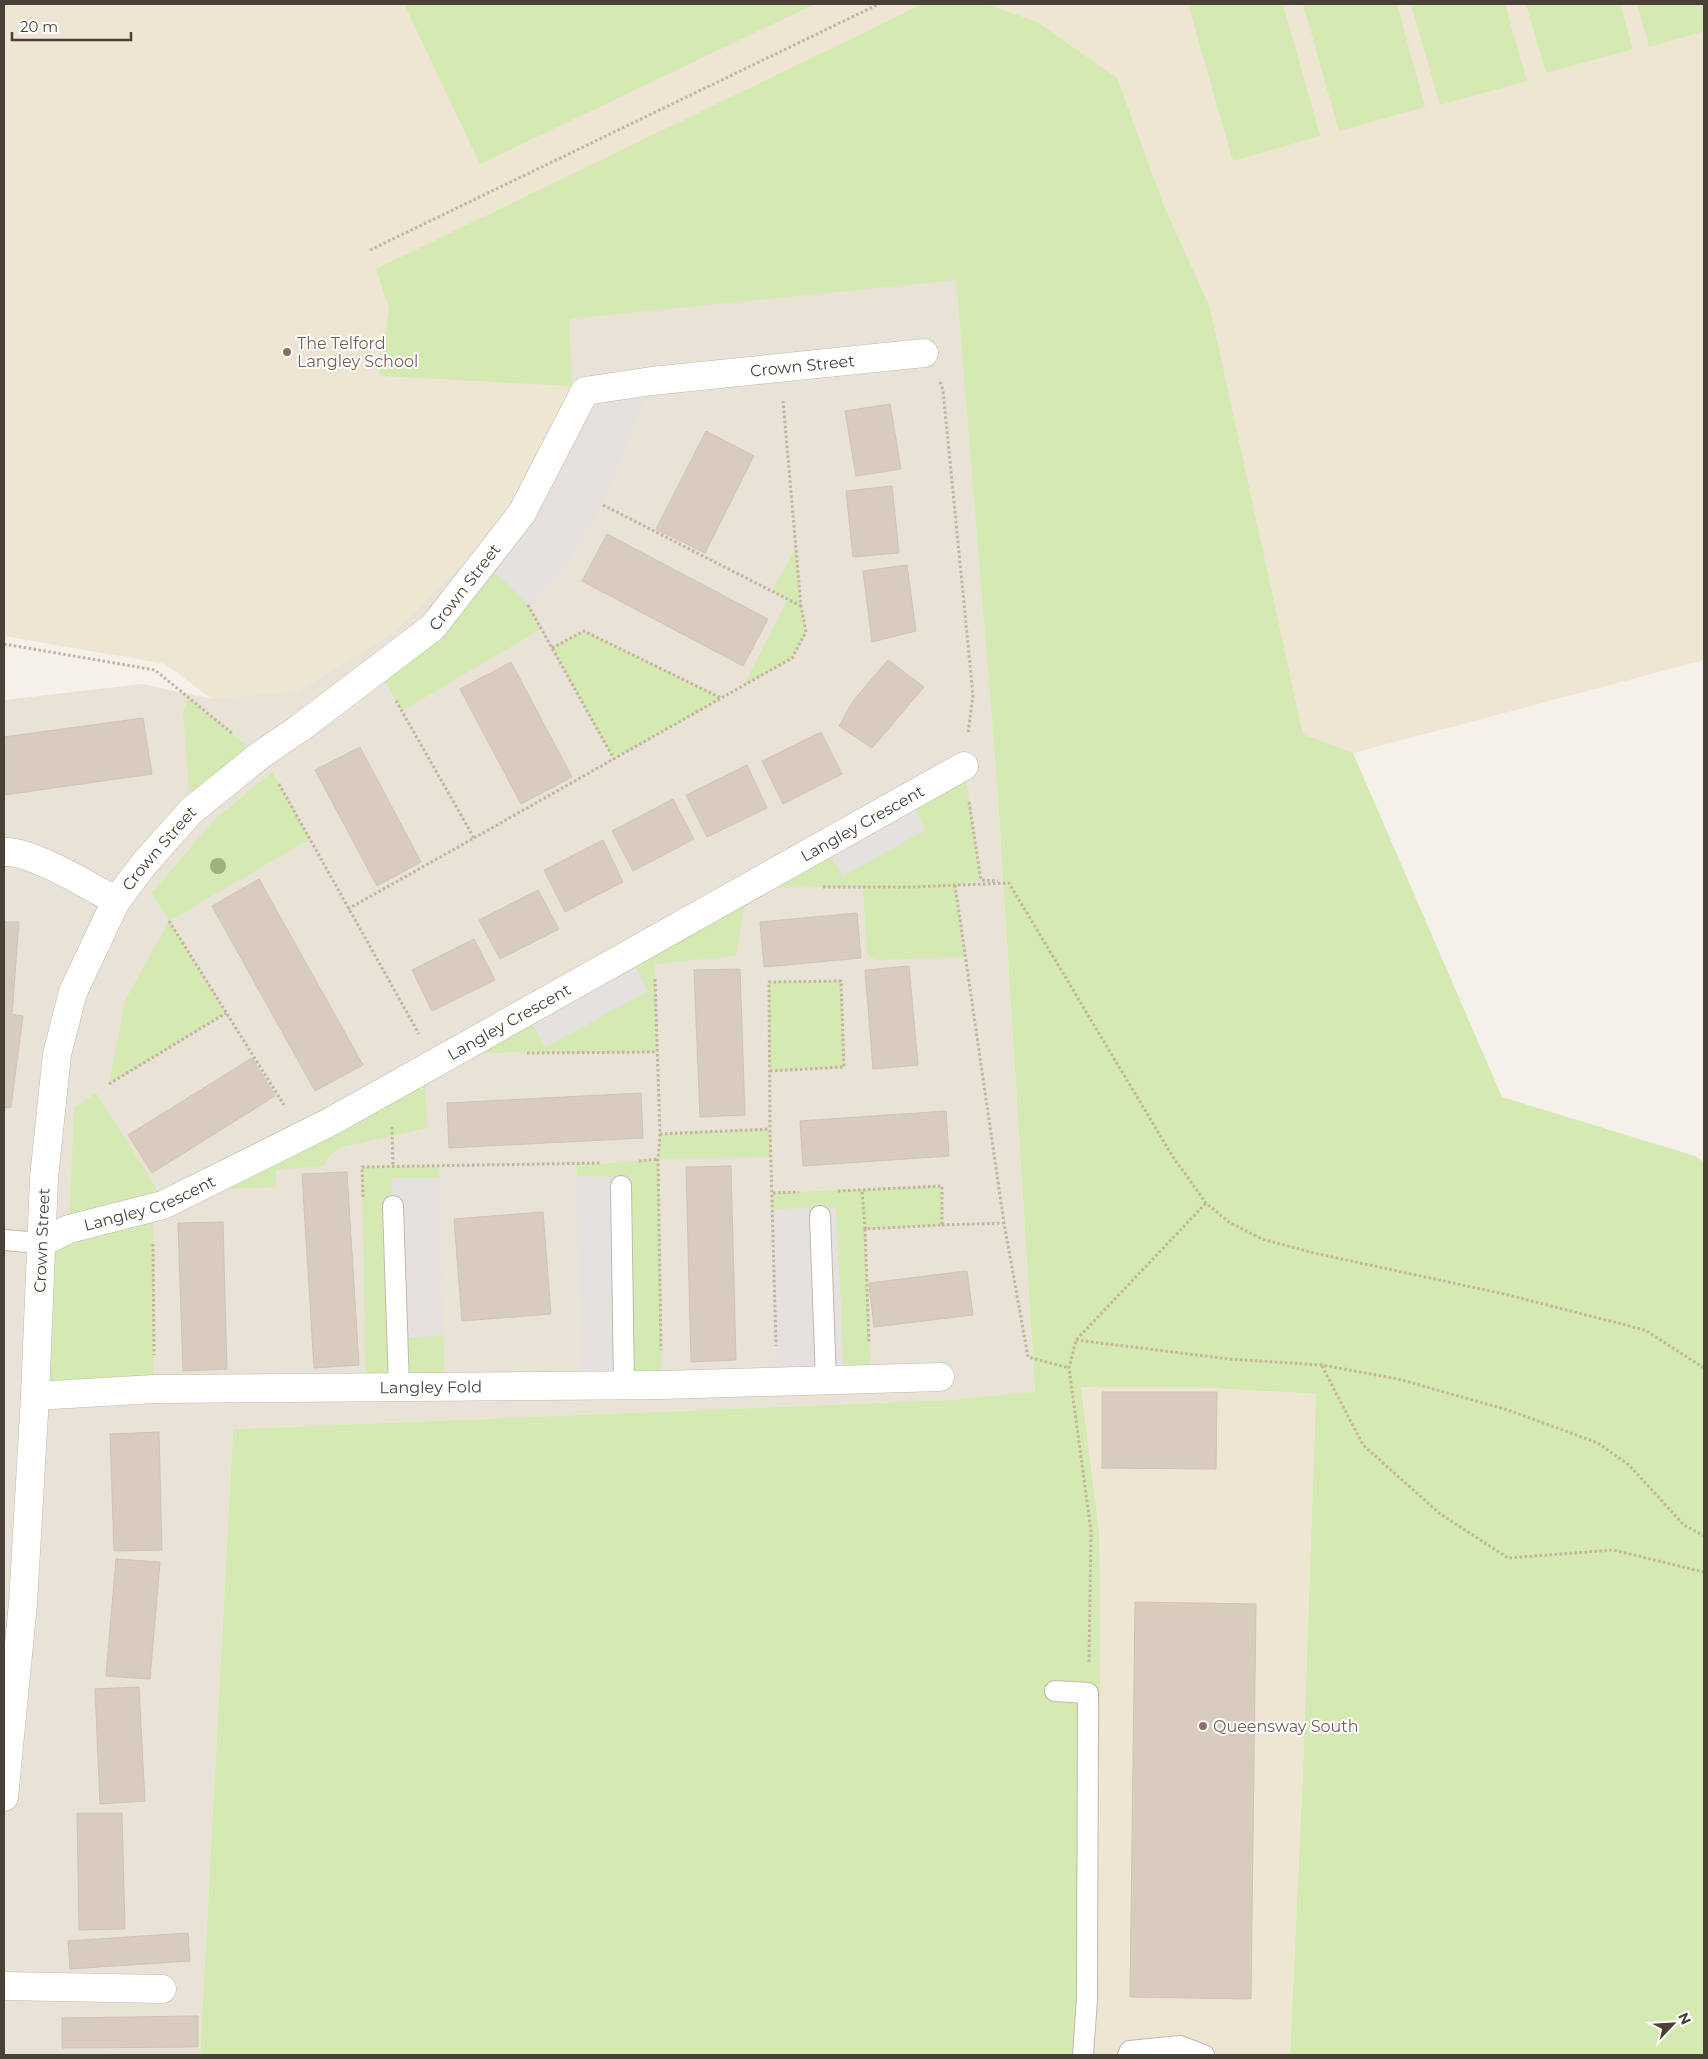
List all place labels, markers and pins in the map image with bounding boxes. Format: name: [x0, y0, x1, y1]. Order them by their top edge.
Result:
place label: The Telford Langley School: [297, 334, 418, 371]
marker: The Telford Langley School: [281, 346, 293, 358]
place label: Queensway South: [1213, 1717, 1359, 1736]
marker: Queensway South: [1197, 1720, 1209, 1732]

